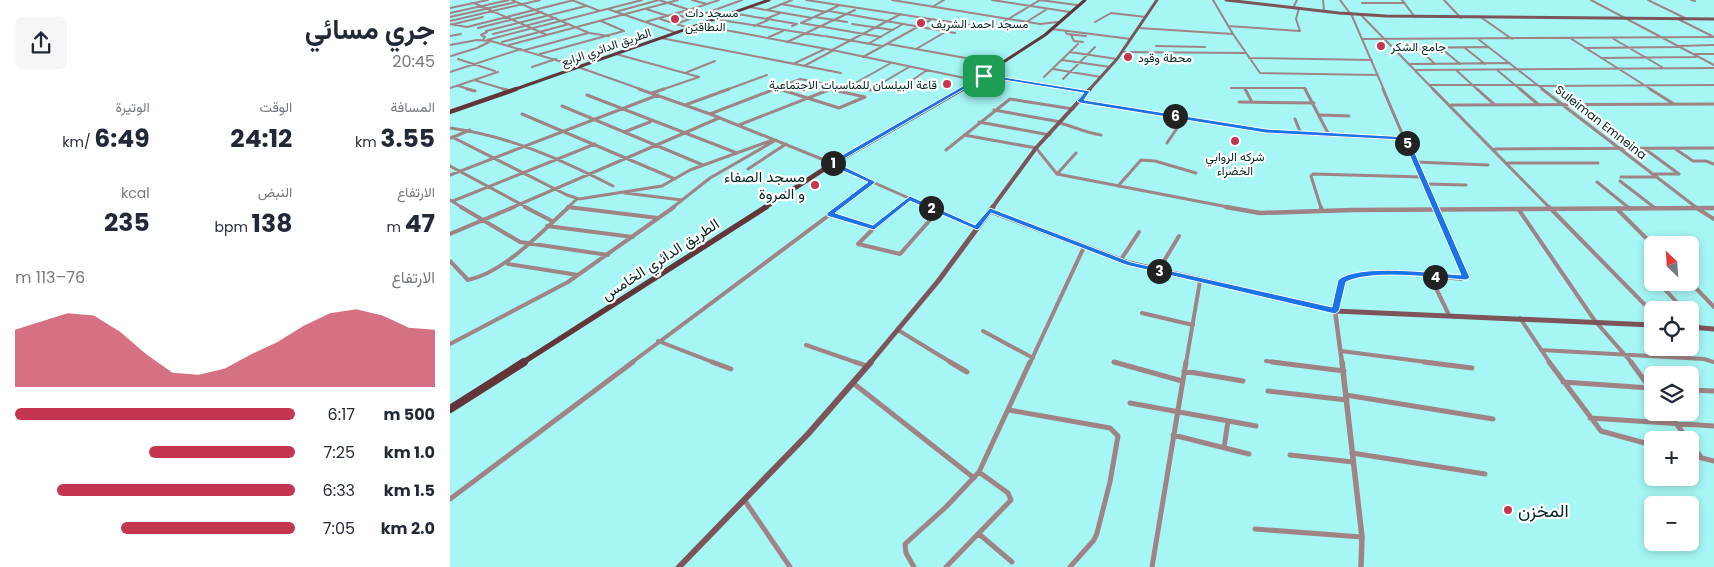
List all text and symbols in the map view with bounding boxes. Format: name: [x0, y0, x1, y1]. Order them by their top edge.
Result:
place label: مسجد دات النطاقين: [685, 4, 738, 35]
text: جري مسائي: [305, 10, 435, 49]
marker: مسجد دات النطاقين: [669, 13, 681, 25]
place label: مسجد احمد الشريف: [931, 15, 1028, 32]
button: share: [15, 17, 67, 69]
marker: مسجد احمد الشريف: [915, 17, 927, 29]
street label: الطريق الدائري الرابع: [559, 24, 654, 72]
place label: جامع الشكر: [1390, 38, 1446, 56]
marker: جامع الشكر: [1375, 40, 1387, 52]
place label: محطة وقود: [1138, 49, 1192, 66]
text: 20:45: [392, 50, 435, 73]
marker: محطة وقود: [1122, 51, 1134, 63]
pin: [963, 55, 1005, 97]
icon: arrive: [970, 62, 998, 90]
place label: قاعة البيلسان للمناسبات الاجتماعية: [769, 76, 937, 93]
marker: قاعة البيلسان للمناسبات الاجتماعية: [941, 78, 953, 90]
street label: Suleiman Emneina: [1552, 81, 1650, 163]
text: الوتيرة: [115, 97, 150, 117]
text: الوقت: [259, 97, 292, 117]
text: المسافة: [391, 97, 435, 117]
pin: 6: [1162, 104, 1188, 128]
text: 6: [1171, 106, 1180, 126]
text: 6:49: [94, 121, 150, 156]
text: 24:12: [230, 121, 292, 156]
text: 3.55: [380, 121, 435, 156]
pin: 5: [1394, 130, 1420, 156]
text: /km: [62, 132, 94, 152]
text: km: [355, 132, 380, 152]
text: 5: [1403, 133, 1412, 153]
marker: شركه الروابي الخضراء: [1229, 135, 1241, 147]
place label: شركه الروابي الخضراء: [1206, 148, 1265, 179]
pin: 1: [820, 150, 846, 176]
text: 1: [831, 153, 836, 173]
place label: مسجد الصفاء و المروة: [724, 166, 805, 204]
marker: مسجد الصفاء و المروة: [809, 179, 821, 191]
text: النبض: [258, 182, 292, 202]
text: الارتفاع: [397, 182, 435, 202]
text: kcal: [121, 183, 150, 203]
pin: 2: [918, 196, 944, 220]
text: 2: [928, 198, 936, 218]
text: 235: [104, 205, 150, 240]
text: 138: [252, 206, 292, 241]
text: 47: [405, 206, 435, 241]
street label: الطريق الدائري الخامس: [597, 213, 725, 308]
text: bpm: [215, 217, 252, 237]
text: m: [387, 217, 405, 237]
north arrow: [1644, 236, 1699, 291]
map controls: [1644, 236, 1699, 551]
pin: 3: [1146, 258, 1172, 284]
text: 3: [1155, 261, 1164, 281]
pin: 4: [1422, 264, 1448, 290]
text: 76–113 m: [15, 266, 85, 289]
text: الارتفاع: [392, 266, 435, 289]
text: 4: [1431, 267, 1440, 287]
button: locate: [1644, 301, 1699, 356]
button: layers: [1644, 366, 1699, 421]
text: 6:17: [328, 403, 355, 426]
text: 500 m: [383, 403, 435, 426]
button: +: [1644, 431, 1699, 486]
text: 7:25: [324, 441, 355, 464]
text: 1.0 km: [384, 441, 435, 464]
text: 6:33: [323, 479, 355, 502]
text: 1.5 km: [384, 479, 435, 502]
button: −: [1644, 496, 1699, 551]
place label: المخزن: [1518, 498, 1569, 523]
marker: المخزن: [1502, 504, 1514, 516]
text: 7:05: [323, 517, 355, 540]
text: 2.0 km: [381, 517, 435, 540]

